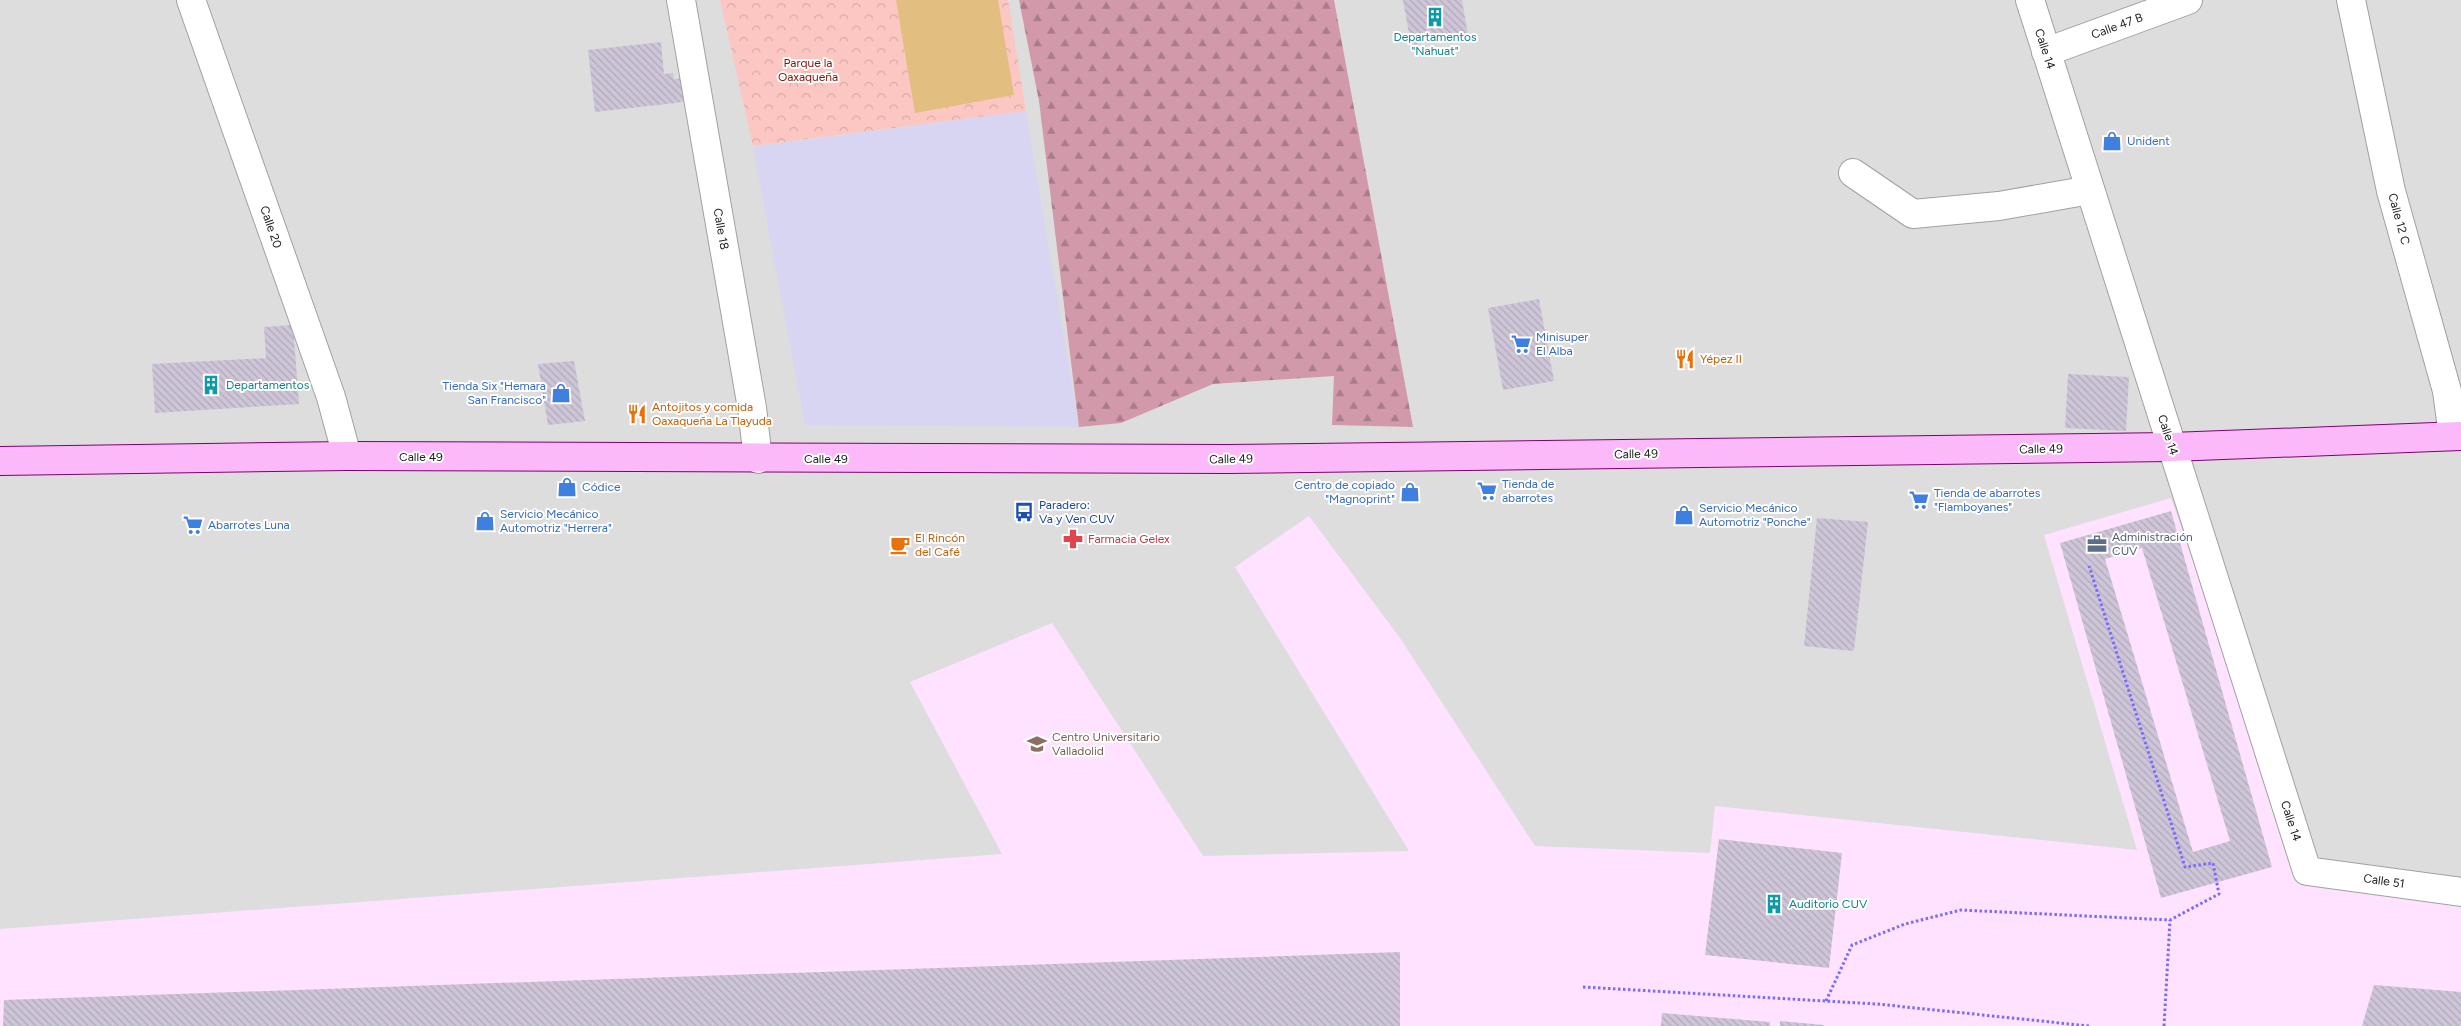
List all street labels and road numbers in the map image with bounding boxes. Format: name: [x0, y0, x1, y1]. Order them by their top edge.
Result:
street label: Calle 47 B: [2089, 10, 2145, 42]
street label: Calle 14: [2032, 27, 2058, 72]
street label: Calle 12 C: [2385, 192, 2413, 247]
street label: Calle 20: [257, 204, 285, 250]
street label: Calle 18: [710, 207, 732, 251]
street label: Calle 14: [2155, 413, 2181, 458]
street label: Calle 49: [2019, 442, 2063, 456]
street label: Calle 49: [1614, 447, 1658, 461]
street label: Calle 49: [399, 450, 443, 464]
street label: Calle 49: [804, 452, 848, 466]
street label: Calle 49: [1209, 452, 1253, 466]
street label: Calle 14: [2278, 799, 2304, 844]
street label: Calle 51: [2363, 871, 2405, 891]

